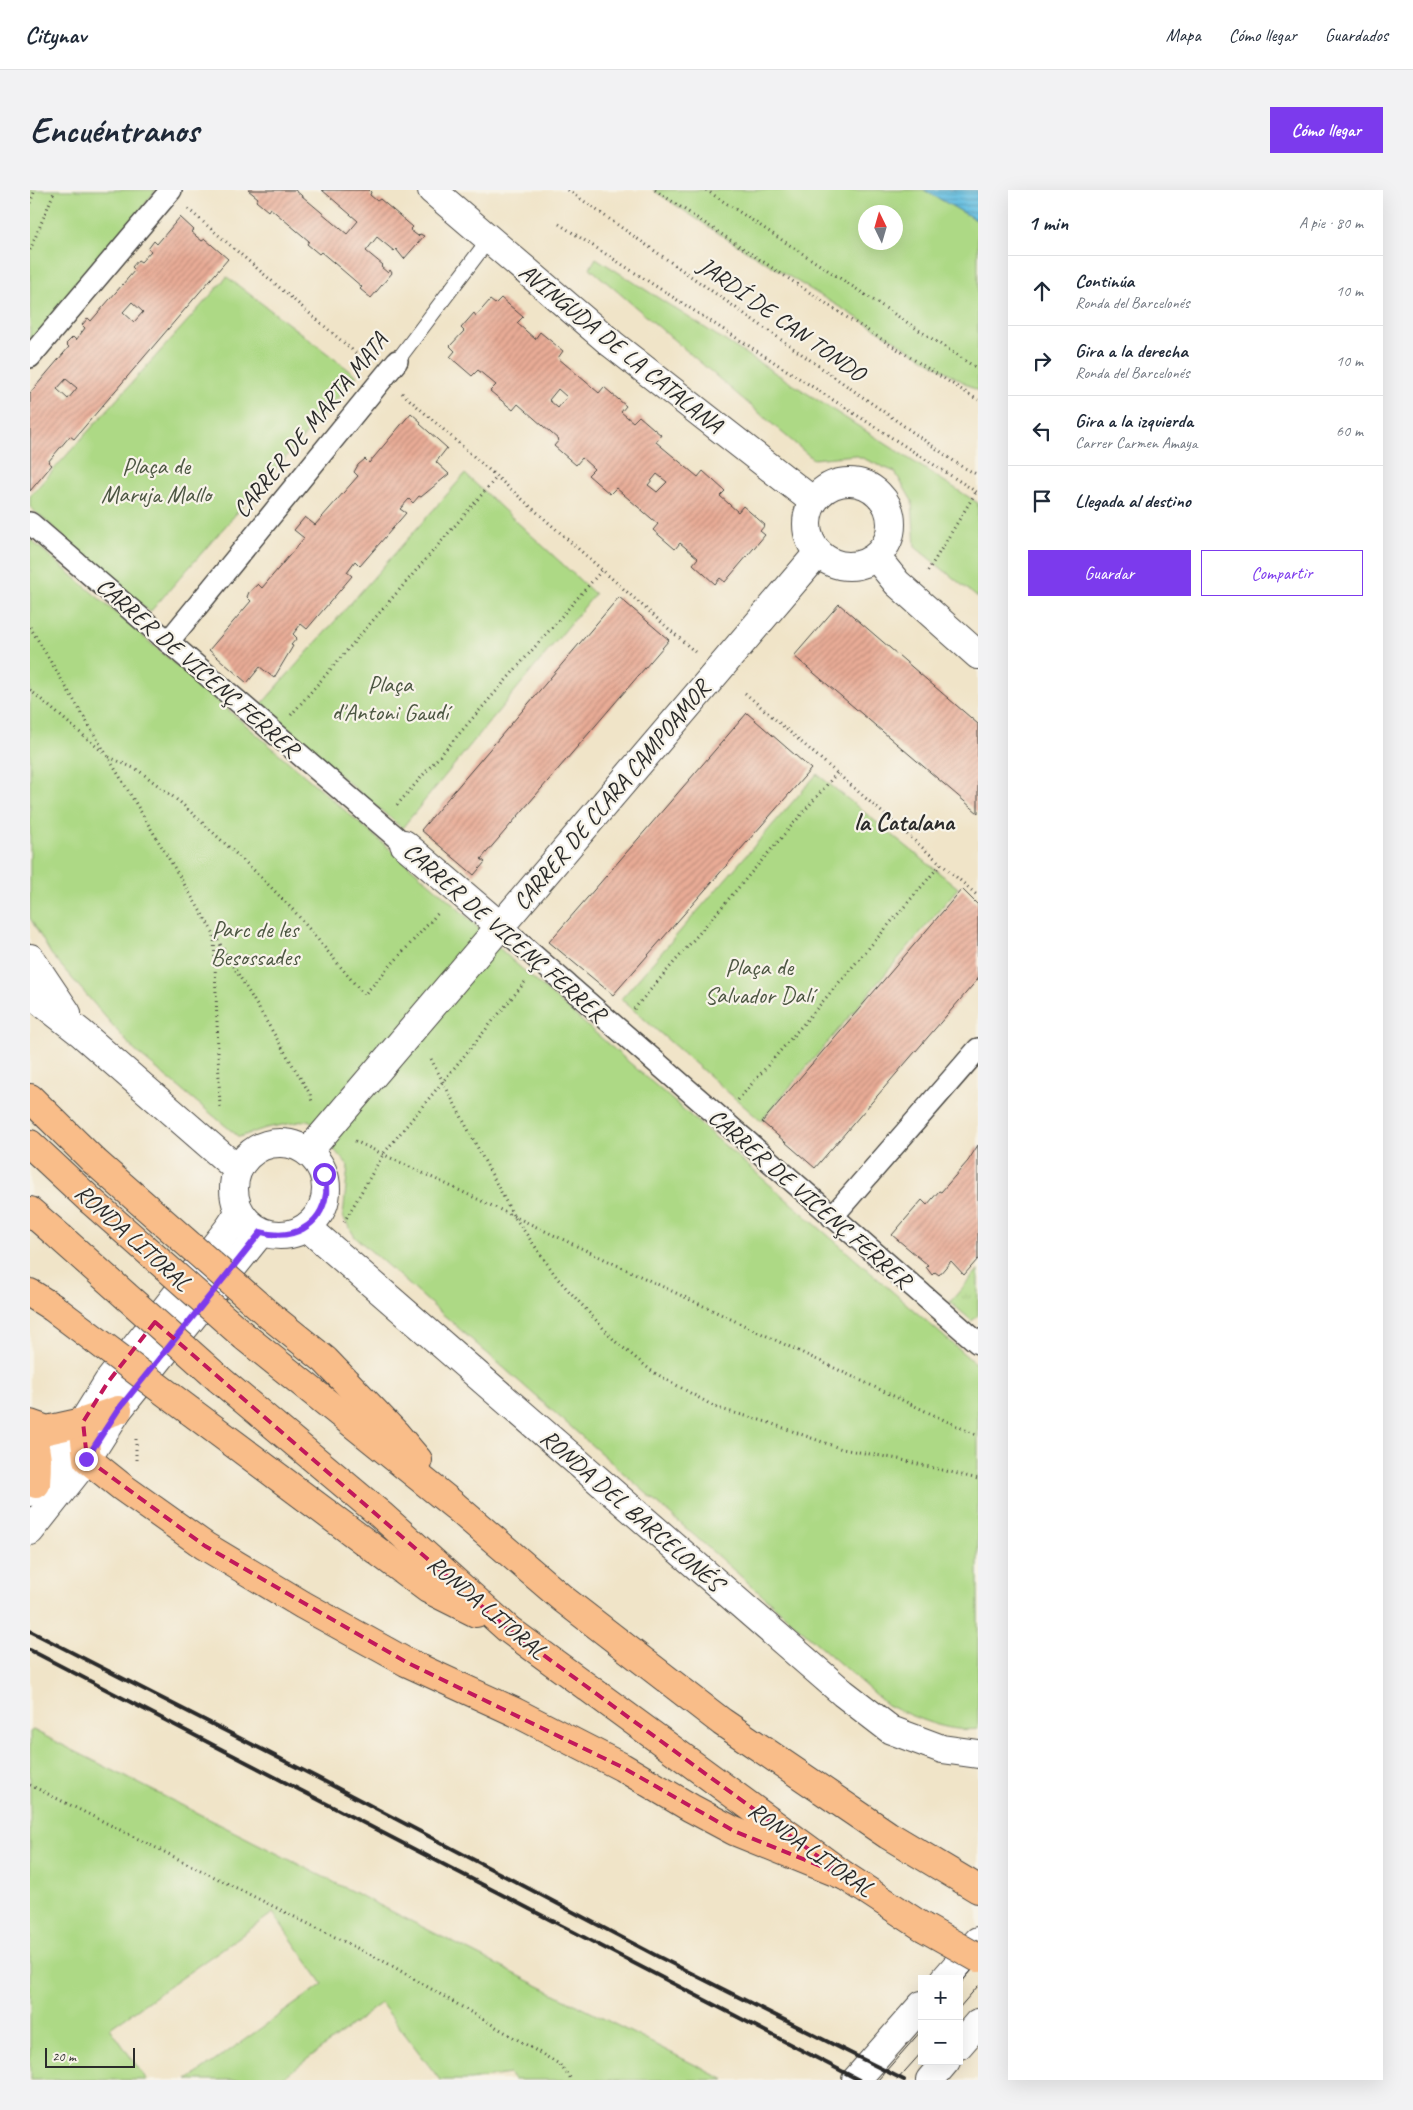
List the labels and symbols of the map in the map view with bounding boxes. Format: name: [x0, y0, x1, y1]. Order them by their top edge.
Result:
north arrow: [858, 205, 903, 250]
street label: JARDÍ DE CAN TONDO: [692, 250, 874, 390]
street label: AVINGUDA DE LA CATALANA: [513, 257, 730, 440]
street label: CARRER DE MARTA MATA: [226, 326, 394, 524]
park label: Plaça de Maruja Mallo: [101, 451, 214, 509]
street label: CARRER DE VICENÇ FERRER: [90, 571, 308, 765]
park label: Plaça d'Antoni Gaudí: [332, 669, 453, 727]
street label: CARRER DE CLARA CAMPOAMOR: [506, 672, 718, 916]
district label: la Catalana: [854, 806, 956, 838]
street label: CARRER DE VICENÇ FERRER: [397, 836, 615, 1030]
park label: Parc de les Besossades: [211, 914, 301, 972]
park label: Plaça de Salvador Dalí: [705, 952, 818, 1010]
street label: CARRER DE VICENÇ FERRER: [702, 1102, 920, 1296]
route start: [313, 1163, 336, 1186]
street label: RONDA LITORAL: [69, 1177, 198, 1297]
street label: RONDA DEL BARCELONÉS: [534, 1422, 733, 1600]
route end: [75, 1448, 98, 1471]
street label: RONDA LITORAL: [421, 1549, 553, 1666]
street label: RONDA LITORAL: [743, 1795, 880, 1904]
scale bar: [45, 2045, 135, 2068]

